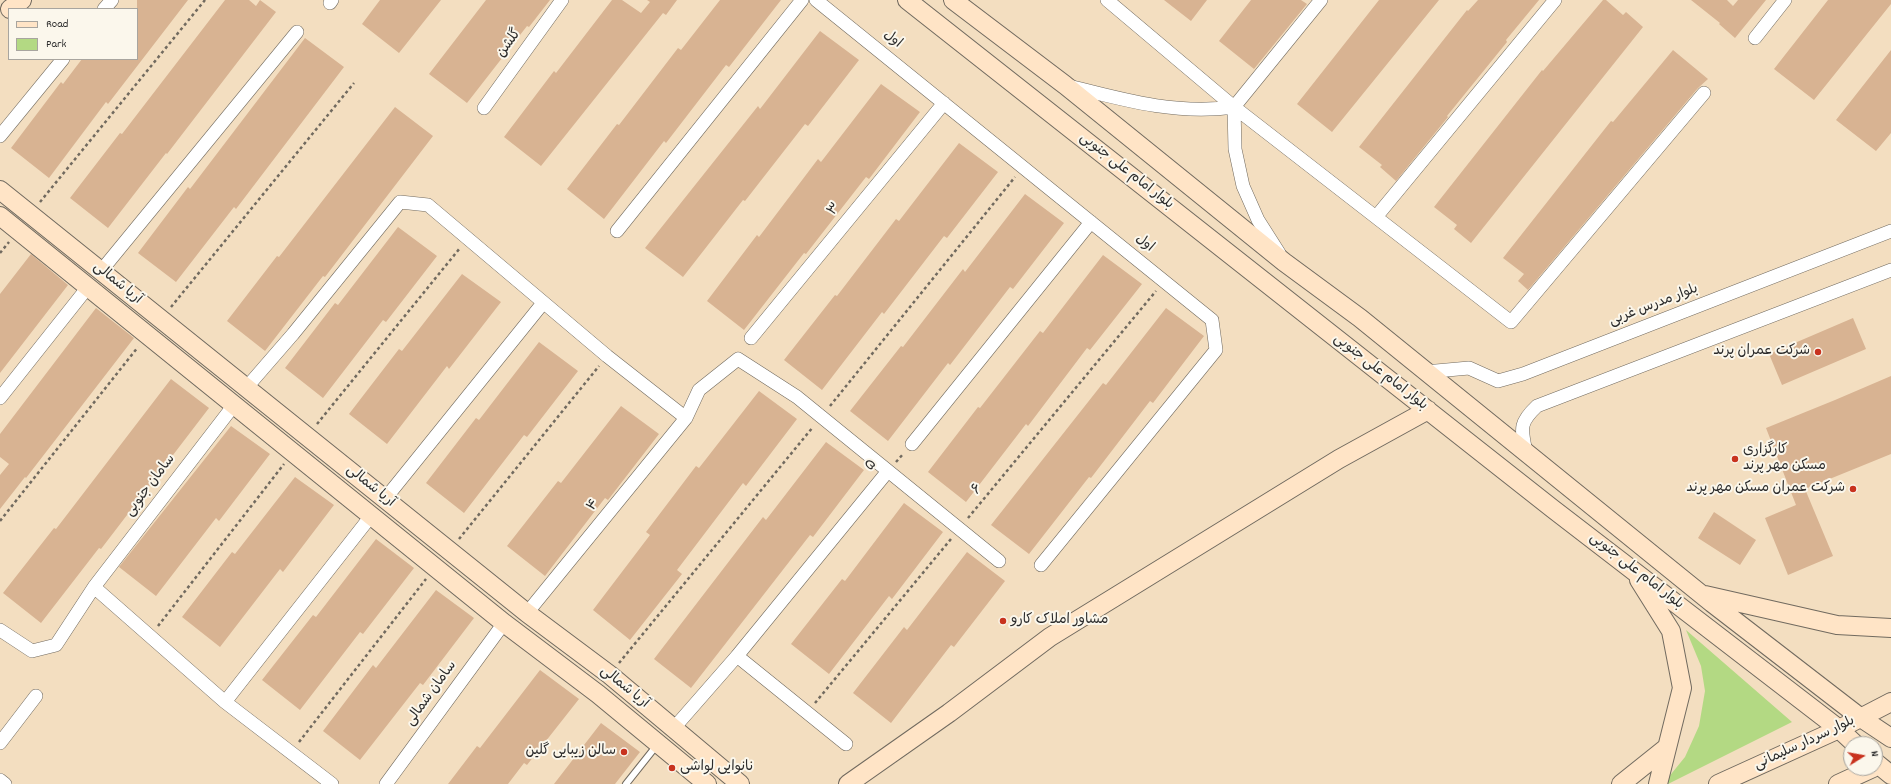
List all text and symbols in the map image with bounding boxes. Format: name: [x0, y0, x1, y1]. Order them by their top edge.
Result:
legend: [8, 8, 138, 60]
text: Road: [46, 16, 68, 33]
street label: گلشن: [494, 26, 526, 62]
street label: اول: [879, 27, 905, 53]
text: Park: [46, 36, 66, 53]
street label: بلوار امام علی جنوبی: [1076, 130, 1176, 214]
street label: ۳: [825, 200, 845, 220]
street label: اول: [1131, 231, 1157, 257]
street label: آریا شمالی: [89, 259, 145, 309]
street label: بلوار مدرس غربی: [1607, 281, 1701, 331]
street label: بلوار امام علی جنوبی: [1330, 331, 1430, 415]
place label: شرکت عمران پرند: [1713, 344, 1810, 360]
marker: شرکت عمران پرند: [1813, 347, 1823, 357]
place label: کارگزاری مسکن مهر پرند: [1743, 443, 1826, 476]
street label: سامان جنوبی: [122, 452, 180, 520]
marker: کارگزاری مسکن مهر پرند: [1730, 454, 1740, 464]
street label: ۵: [862, 457, 882, 475]
street label: آریا شمالی: [342, 462, 398, 512]
street label: ۶: [969, 481, 987, 499]
place label: شرکت عمران مسکن مهر پرند: [1686, 481, 1845, 497]
marker: شرکت عمران مسکن مهر پرند: [1848, 484, 1858, 494]
street label: ۴: [584, 497, 604, 515]
street label: بلوار امام علی جنوبی: [1586, 530, 1686, 614]
place label: مشاور املاک کارو: [1011, 613, 1108, 629]
marker: مشاور املاک کارو: [998, 616, 1008, 626]
street label: سامان شمالی: [403, 658, 461, 730]
street label: آریا شمالی: [596, 663, 652, 713]
street label: بلوار سردار سلیمانی: [1752, 713, 1858, 775]
north arrow: [1843, 736, 1883, 776]
place label: سالن زیبایی گلین: [526, 744, 616, 760]
marker: سالن زیبایی گلین: [619, 747, 629, 757]
text: N: [1865, 750, 1882, 758]
place label: نانوایی لواشی: [680, 760, 754, 776]
marker: نانوایی لواشی: [667, 763, 677, 773]

